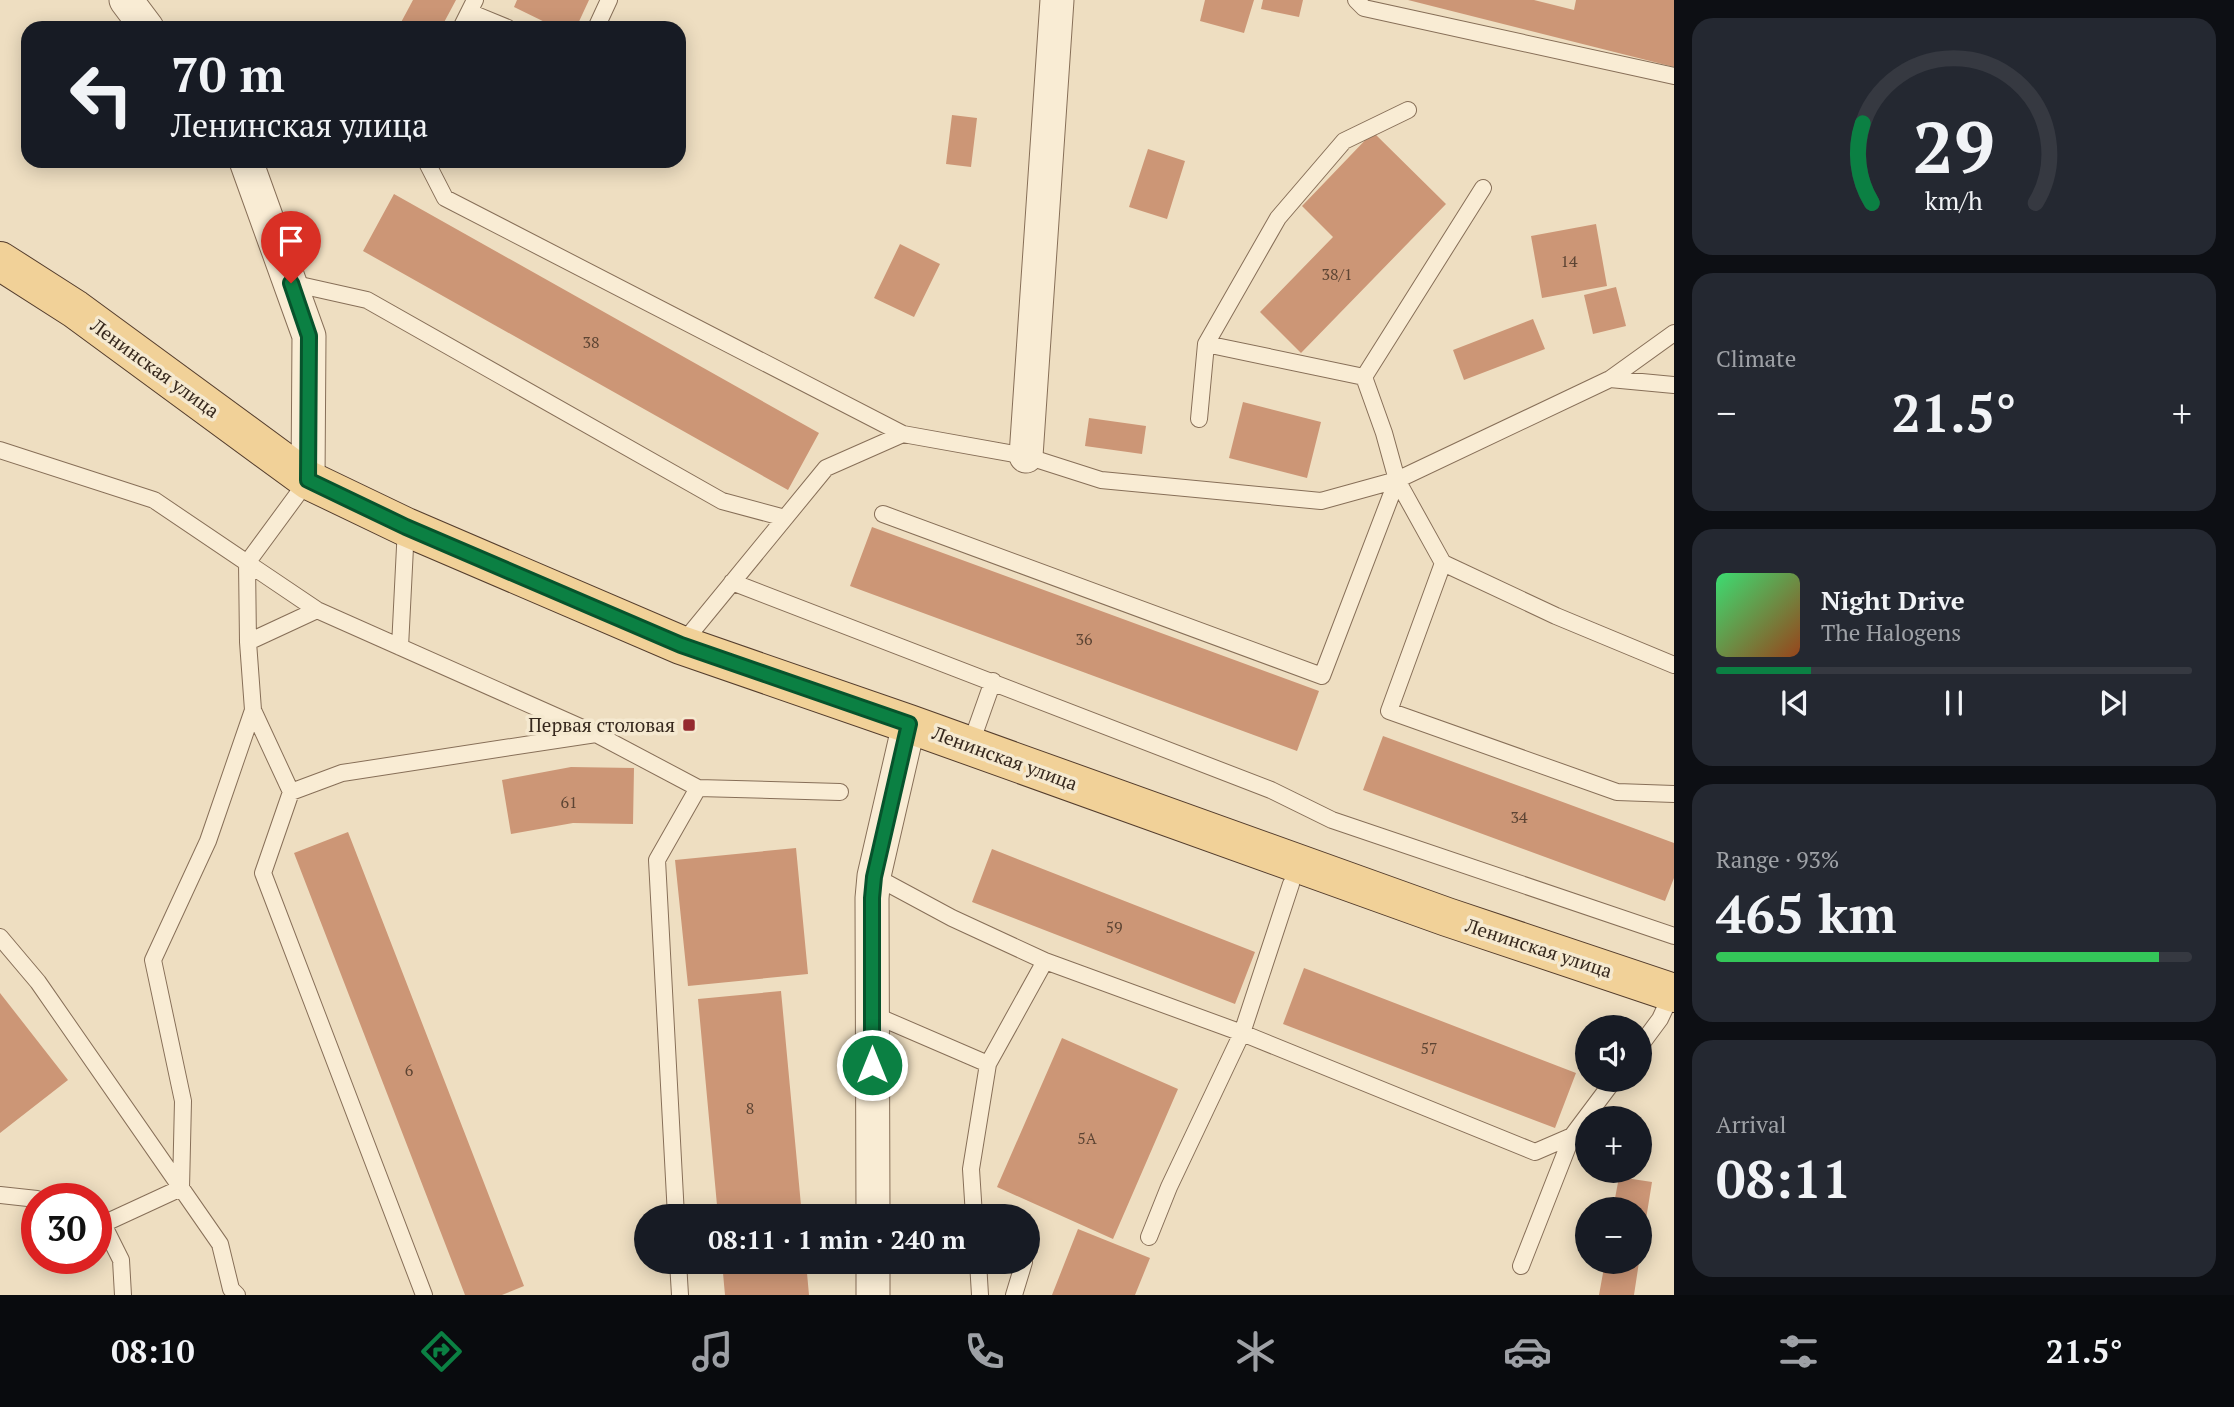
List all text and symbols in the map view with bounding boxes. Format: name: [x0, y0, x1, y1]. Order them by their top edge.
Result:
text: 70 m: [171, 41, 285, 106]
icon: left: [56, 49, 147, 140]
text: 29: [1913, 97, 1995, 194]
text: Ленинская улица: [171, 104, 428, 146]
text: km/h: [1925, 184, 1983, 217]
pin: [261, 211, 321, 283]
icon: arrive: [272, 222, 310, 260]
house number: 14: [1560, 250, 1578, 272]
house number: 38/1: [1321, 263, 1353, 285]
street label: Ленинская улица: [85, 312, 225, 423]
house number: 38: [582, 331, 600, 353]
text: Climate: [1716, 343, 1796, 374]
text: 21.5°: [1891, 378, 2017, 447]
text: −: [1716, 388, 1736, 438]
text: +: [2172, 388, 2192, 438]
text: Night Drive: [1821, 583, 1965, 617]
text: The Halogens: [1821, 617, 1961, 648]
house number: 36: [1075, 628, 1093, 650]
icon: previous: [1776, 684, 1814, 722]
icon: pause: [1935, 684, 1973, 722]
icon: next: [2094, 684, 2132, 722]
place label: Первая столовая: [528, 712, 675, 737]
marker: Первая столовая: [681, 717, 697, 733]
street label: Ленинская улица: [928, 719, 1082, 796]
house number: 61: [560, 791, 578, 813]
house number: 34: [1510, 806, 1528, 828]
text: Range · 93%: [1716, 844, 1839, 875]
text: 465 km: [1716, 879, 1897, 948]
street label: Ленинская улица: [1462, 912, 1616, 983]
house number: 59: [1105, 916, 1123, 938]
map controls: [1575, 1015, 1652, 1274]
button: sound: [1575, 1015, 1652, 1092]
position arrow: [835, 1028, 909, 1102]
house number: 57: [1420, 1037, 1438, 1059]
house number: 6: [405, 1059, 414, 1081]
house number: 8: [746, 1097, 754, 1119]
button: +: [1575, 1106, 1652, 1183]
text: Arrival: [1716, 1109, 1787, 1140]
house number: 5А: [1077, 1127, 1097, 1149]
text: 08:11: [1716, 1144, 1851, 1213]
speed limit sign: 30: [21, 1183, 112, 1274]
button: −: [1575, 1197, 1652, 1274]
text: 08:11 · 1 min · 240 m: [708, 1222, 966, 1256]
icon: directions: [417, 1327, 466, 1376]
icon: music: [688, 1327, 737, 1376]
icon: phone: [960, 1327, 1009, 1376]
icon: climate: [1231, 1327, 1280, 1376]
icon: car: [1503, 1327, 1552, 1376]
icon: filters: [1774, 1327, 1823, 1376]
text: 08:10: [111, 1330, 195, 1372]
text: 21.5°: [2046, 1330, 2123, 1372]

